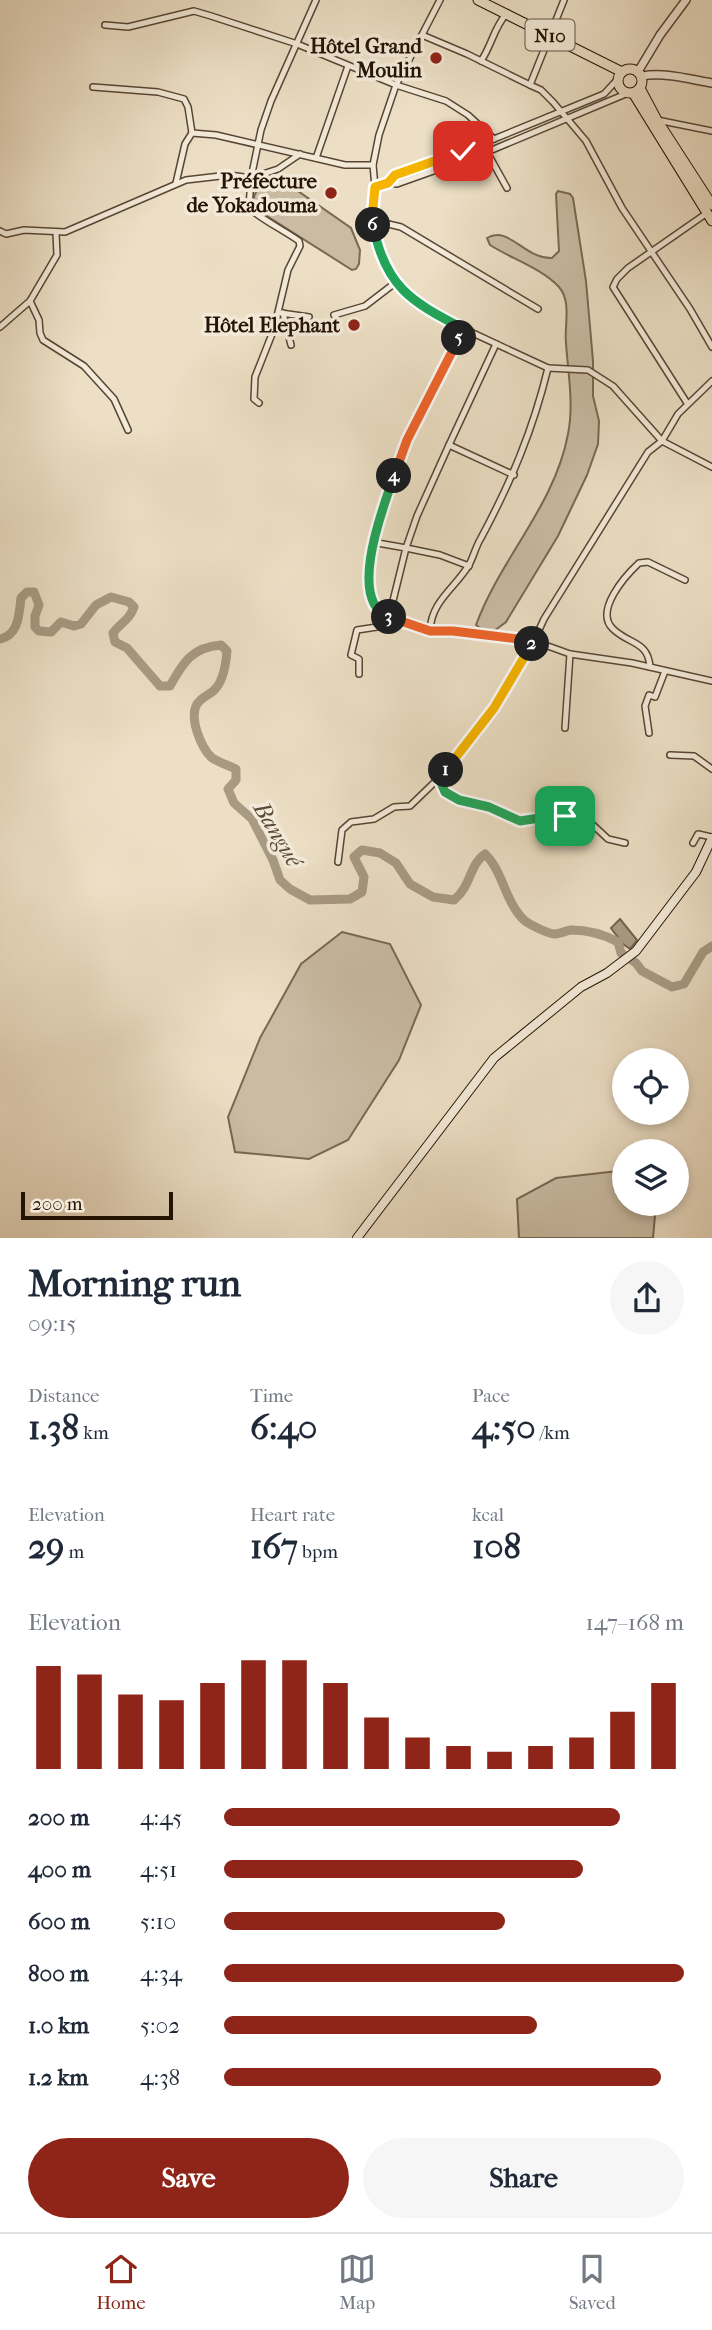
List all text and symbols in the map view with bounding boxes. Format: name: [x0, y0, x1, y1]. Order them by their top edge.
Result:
road number: N10: [526, 20, 574, 50]
place label: Hôtel Grand Moulin: [310, 34, 423, 82]
marker: Hôtel Grand Moulin: [428, 50, 444, 66]
pin: [433, 121, 493, 181]
icon: check: [444, 132, 482, 170]
place label: Préfecture de Yokadouma: [186, 169, 318, 217]
marker: Préfecture de Yokadouma: [323, 185, 339, 201]
pin: 6: [356, 208, 390, 243]
text: 6: [367, 213, 378, 235]
place label: Hôtel Elephant: [204, 313, 341, 337]
marker: Hôtel Elephant: [346, 317, 362, 333]
pin: 5: [442, 320, 476, 356]
text: 5: [454, 326, 463, 348]
pin: 4: [376, 458, 412, 494]
text: 4: [388, 464, 399, 486]
pin: 3: [372, 600, 406, 634]
text: 3: [385, 605, 392, 627]
pin: 2: [514, 626, 550, 662]
text: 2: [527, 632, 536, 654]
pin: 1: [428, 752, 464, 788]
text: 1: [442, 758, 449, 780]
pin: [535, 786, 595, 846]
water label: Bangué: [247, 795, 309, 875]
icon: arrive: [546, 797, 584, 835]
map controls: [612, 1048, 689, 1216]
button: locate: [612, 1048, 689, 1125]
button: layers: [612, 1139, 689, 1216]
scale bar: [21, 1189, 173, 1221]
text: 200 m: [32, 1193, 83, 1215]
text: Morning run: [28, 1261, 241, 1306]
button: share: [610, 1261, 684, 1335]
text: 09:15: [28, 1310, 76, 1337]
text: Distance: [28, 1385, 99, 1407]
text: Time: [250, 1385, 293, 1407]
text: Pace: [472, 1385, 510, 1407]
text: 1.38: [28, 1407, 79, 1448]
text: 6:40: [250, 1407, 317, 1448]
text: 4:50: [472, 1407, 535, 1448]
text: km: [79, 1422, 109, 1444]
text: /km: [535, 1422, 570, 1444]
text: Elevation: [28, 1504, 105, 1526]
text: Heart rate: [250, 1504, 335, 1526]
text: kcal: [472, 1504, 504, 1526]
text: 29: [28, 1526, 64, 1567]
text: 167: [250, 1526, 298, 1567]
text: 108: [472, 1526, 521, 1567]
text: m: [64, 1541, 84, 1563]
text: bpm: [298, 1541, 338, 1563]
text: Elevation: [28, 1609, 121, 1636]
text: 147–168 m: [586, 1609, 684, 1636]
text: 200 m: [28, 1804, 89, 1831]
text: 4:45: [140, 1804, 182, 1831]
text: 400 m: [28, 1856, 91, 1883]
text: 4:51: [140, 1856, 177, 1883]
text: 600 m: [28, 1908, 90, 1935]
text: 5:10: [140, 1908, 176, 1935]
text: 800 m: [28, 1960, 89, 1987]
text: 4:34: [140, 1960, 182, 1987]
text: 1.0 km: [28, 2012, 89, 2039]
text: 5:02: [140, 2012, 180, 2039]
text: 1.2 km: [28, 2064, 88, 2091]
text: 4:38: [140, 2064, 180, 2091]
button: Save: [28, 2138, 349, 2218]
button: Share: [363, 2138, 684, 2218]
tab: Home: [96, 2250, 146, 2314]
tab: Map: [338, 2250, 376, 2314]
tab: Saved: [569, 2250, 616, 2314]

